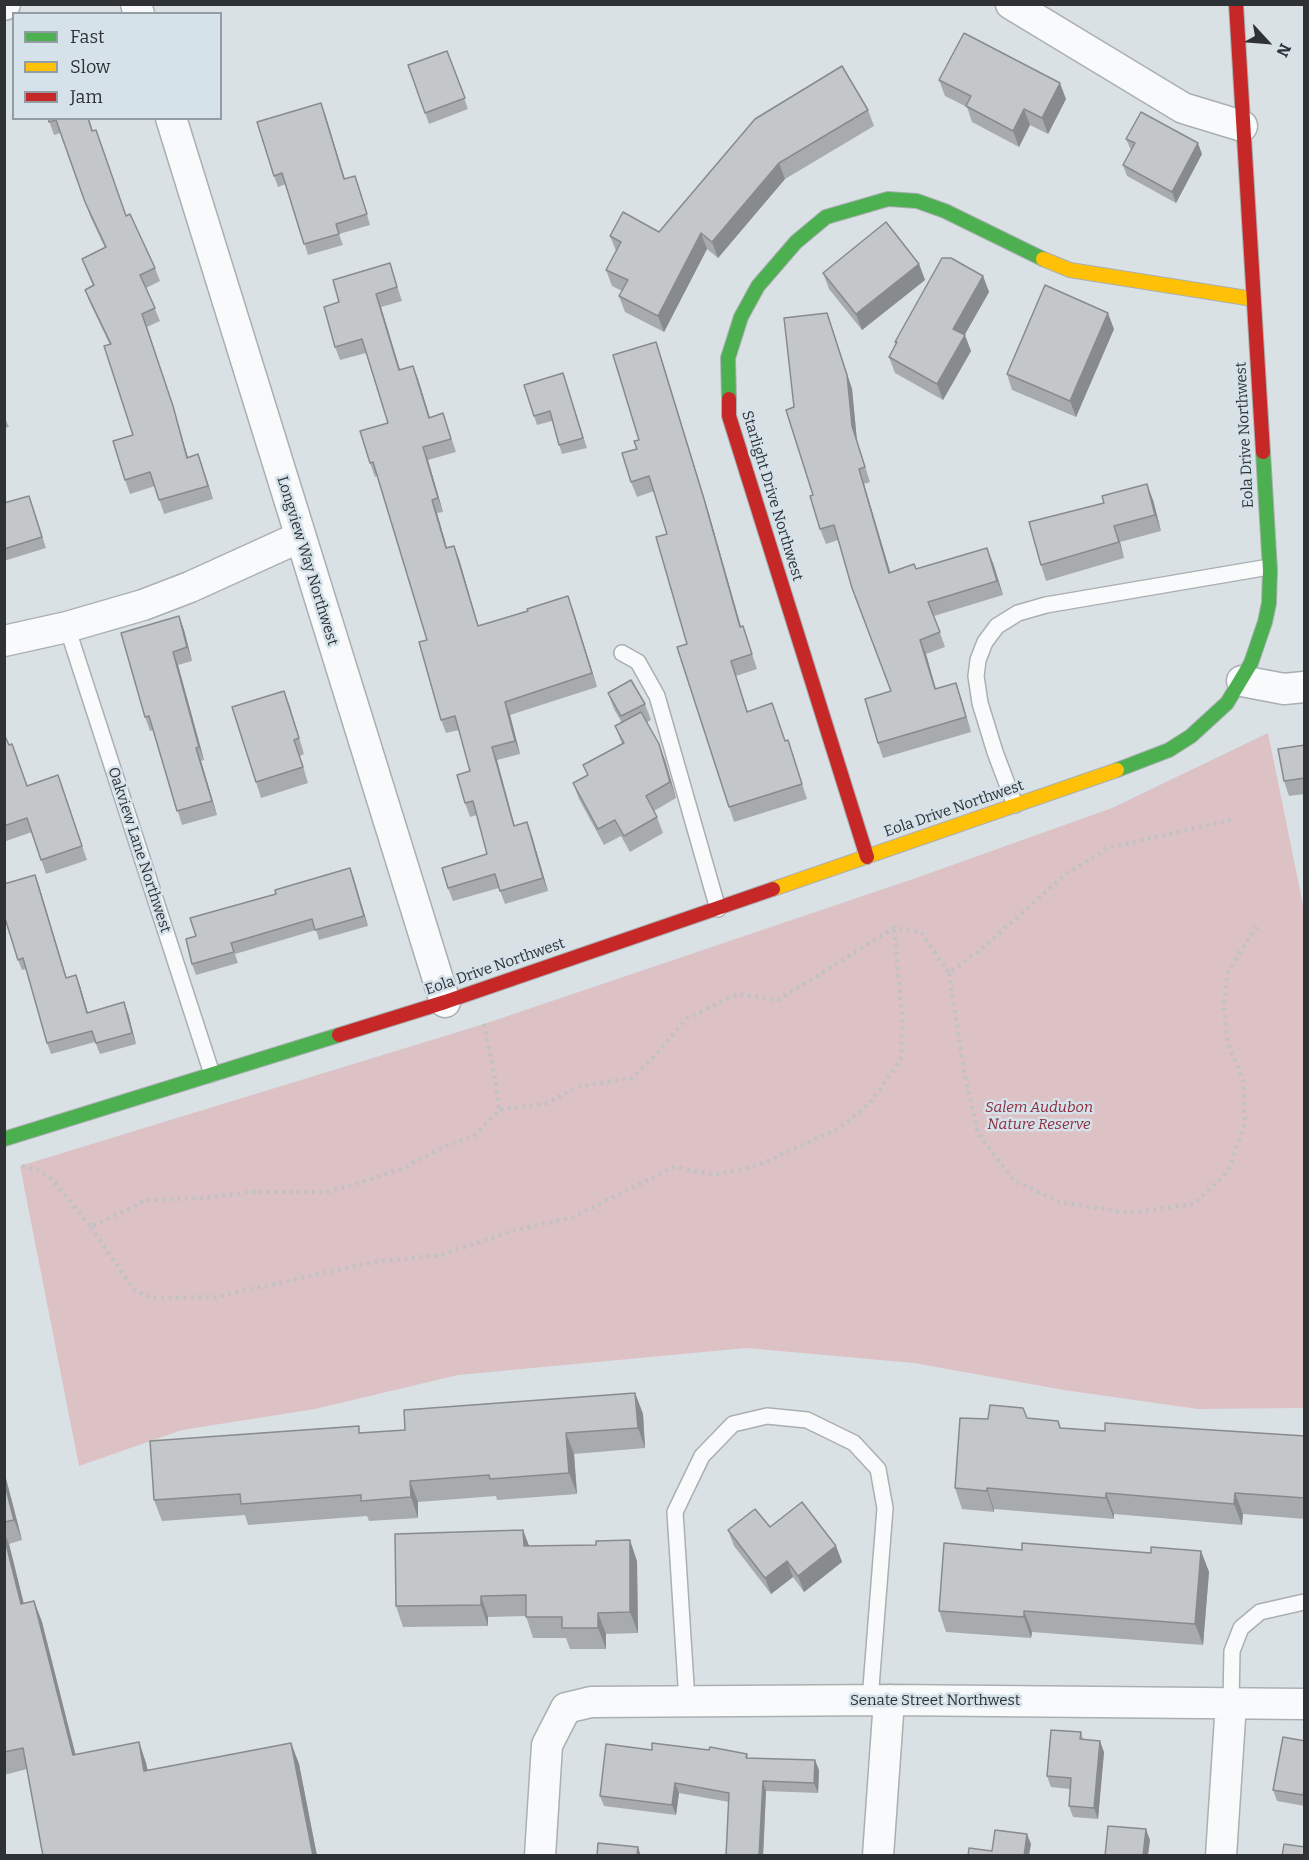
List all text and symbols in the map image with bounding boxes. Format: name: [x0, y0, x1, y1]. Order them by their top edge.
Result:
legend: [12, 12, 222, 120]
north arrow: [1237, 12, 1297, 72]
text: Fast: [70, 26, 105, 48]
text: N: [1272, 40, 1295, 60]
text: Slow: [70, 56, 110, 78]
text: Jam: [70, 86, 103, 108]
street label: Eola Drive Northwest: [1232, 361, 1258, 509]
street label: Starlight Drive Northwest: [738, 409, 806, 583]
street label: Longview Way Northwest: [273, 474, 341, 648]
street label: Oakview Lane Northwest: [104, 765, 174, 935]
street label: Eola Drive Northwest: [882, 777, 1026, 841]
street label: Eola Drive Northwest: [423, 935, 567, 999]
park label: Salem Audubon Nature Reserve: [985, 1099, 1093, 1134]
street label: Senate Street Northwest: [850, 1692, 1020, 1710]

